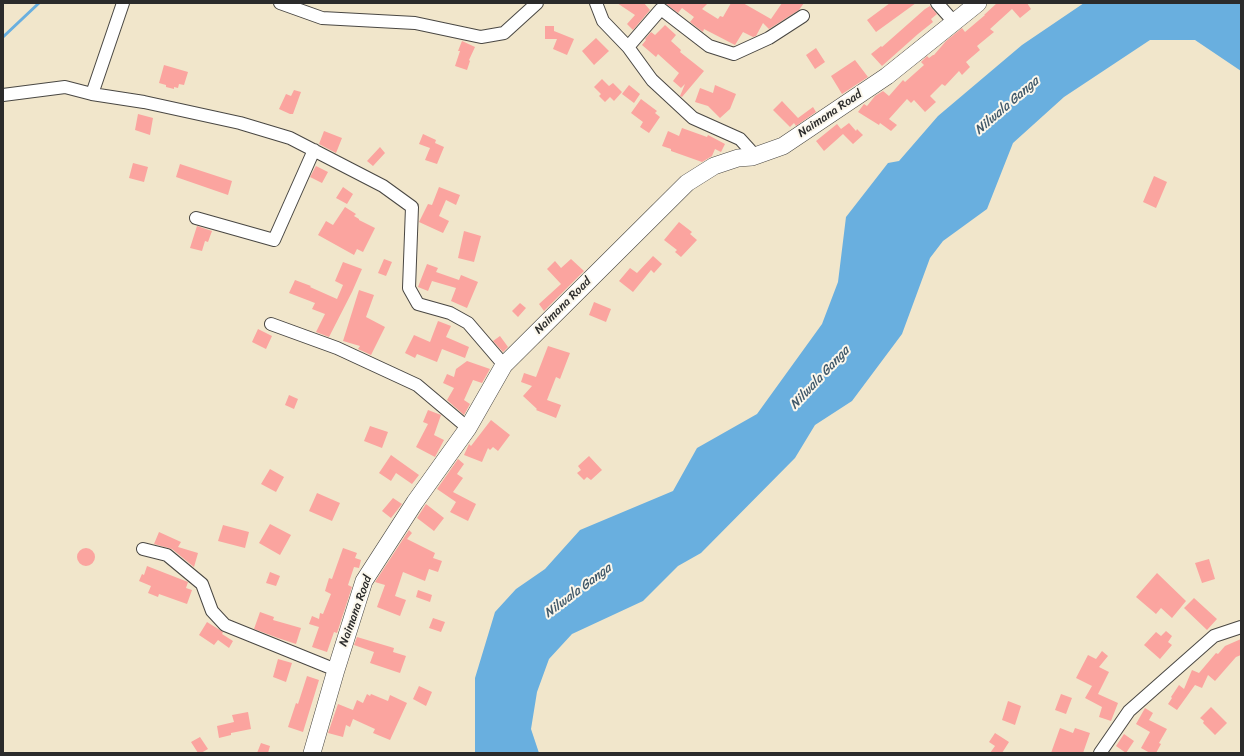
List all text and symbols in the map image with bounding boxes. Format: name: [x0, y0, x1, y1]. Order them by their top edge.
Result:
water label: Nilwala Ganga: [972, 74, 1042, 138]
street label: Naimana Road: [795, 87, 865, 141]
street label: Naimana Road: [532, 275, 594, 337]
water label: Nilwala Ganga: [787, 343, 853, 413]
water label: Nilwala Ganga: [541, 561, 615, 621]
street label: Naimana Road: [337, 574, 375, 648]

